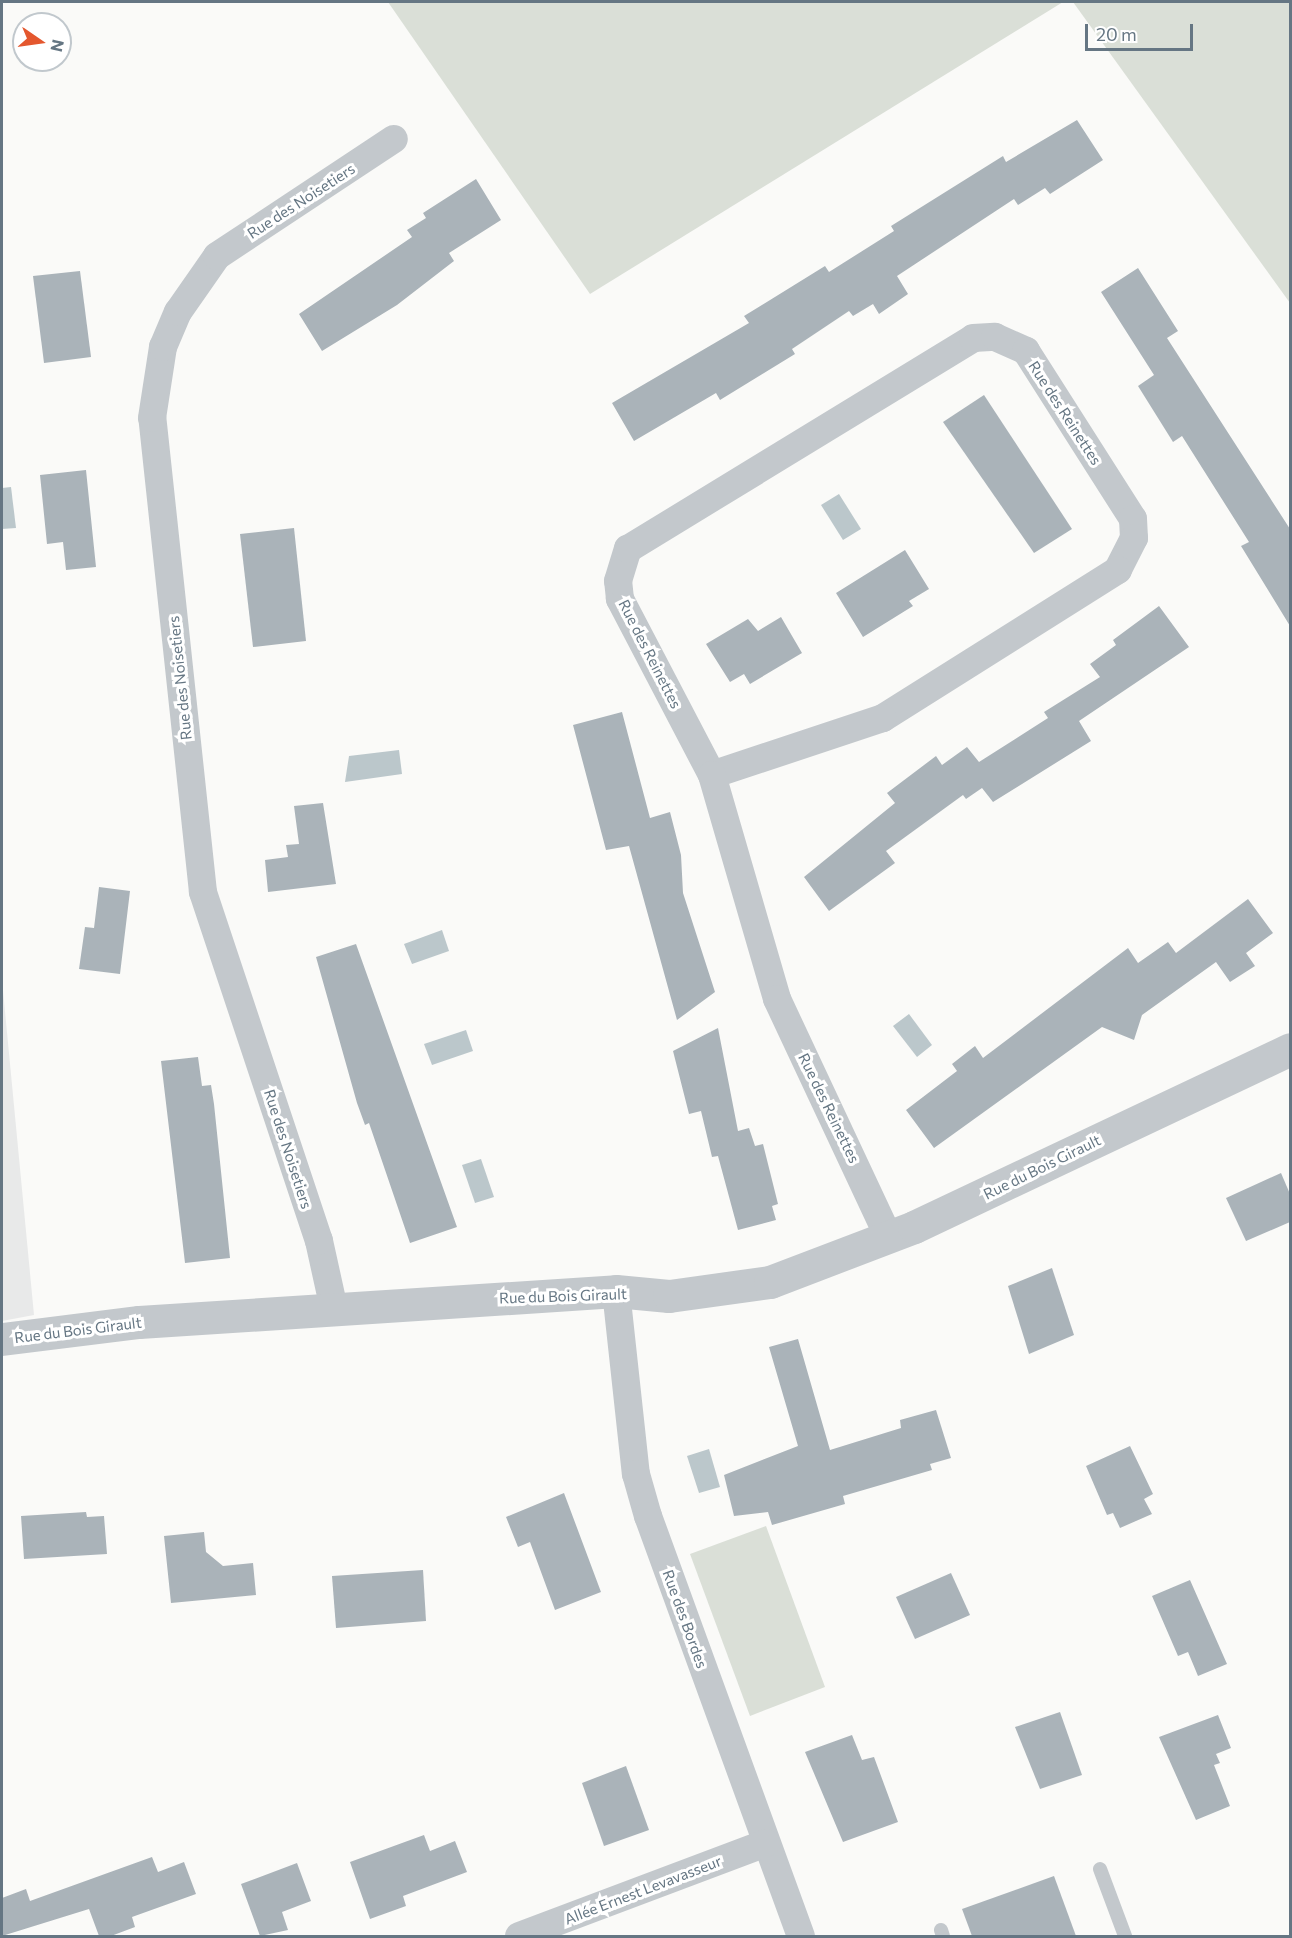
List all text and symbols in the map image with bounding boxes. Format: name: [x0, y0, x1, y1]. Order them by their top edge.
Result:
north arrow: [12, 12, 72, 72]
scale bar: [1088, 12, 1196, 50]
text: 20 m: [1096, 23, 1137, 45]
text: N: [47, 38, 69, 54]
street label: Rue des Noisetiers: [244, 160, 358, 242]
street label: Rue des Reinettes: [1025, 358, 1105, 468]
street label: Rue des Reinettes: [615, 596, 685, 712]
street label: Rue des Noisetiers: [165, 615, 195, 741]
street label: Rue des Reinettes: [795, 1050, 863, 1166]
street label: Rue des Noisetiers: [260, 1087, 316, 1211]
street label: Rue du Bois Girault: [980, 1131, 1104, 1203]
street label: Rue du Bois Girault: [499, 1285, 627, 1307]
street label: Rue du Bois Girault: [13, 1313, 143, 1347]
street label: Rue des Bordes: [659, 1567, 711, 1671]
street label: Allée Ernest Levavasseur: [562, 1852, 724, 1928]

